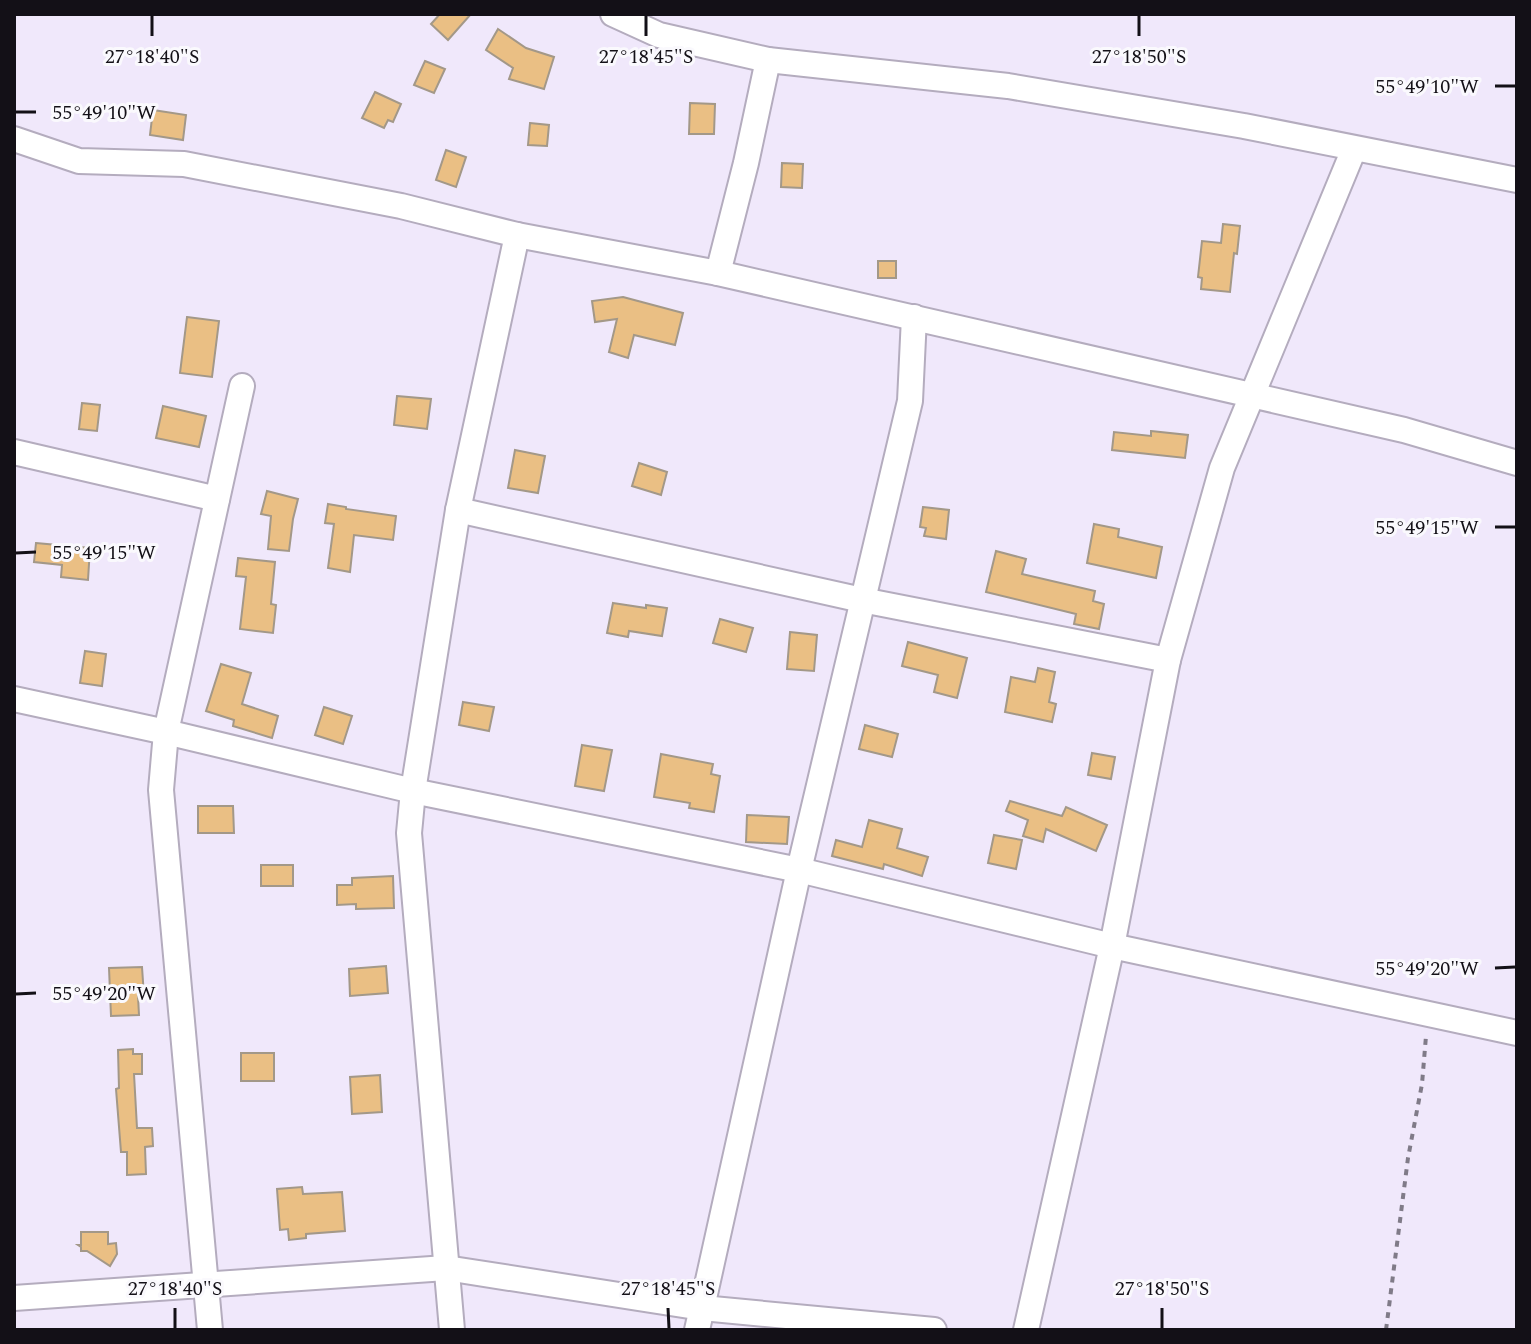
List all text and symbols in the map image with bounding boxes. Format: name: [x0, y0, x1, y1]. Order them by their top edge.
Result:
text: 27°18'40"S: [105, 42, 199, 72]
text: 27°18'45"S: [599, 42, 693, 72]
text: 27°18'50"S: [1092, 42, 1186, 72]
text: 55°49'10"W: [1375, 72, 1479, 102]
text: 55°49'10"W: [52, 98, 156, 128]
text: 55°49'15"W: [1375, 513, 1479, 543]
text: 55°49'15"W: [52, 538, 156, 568]
text: 55°49'20"W: [1375, 954, 1479, 984]
text: 55°49'20"W: [52, 979, 156, 1009]
text: 27°18'40"S: [128, 1274, 222, 1304]
text: 27°18'45"S: [621, 1274, 715, 1304]
text: 27°18'50"S: [1115, 1274, 1209, 1304]

